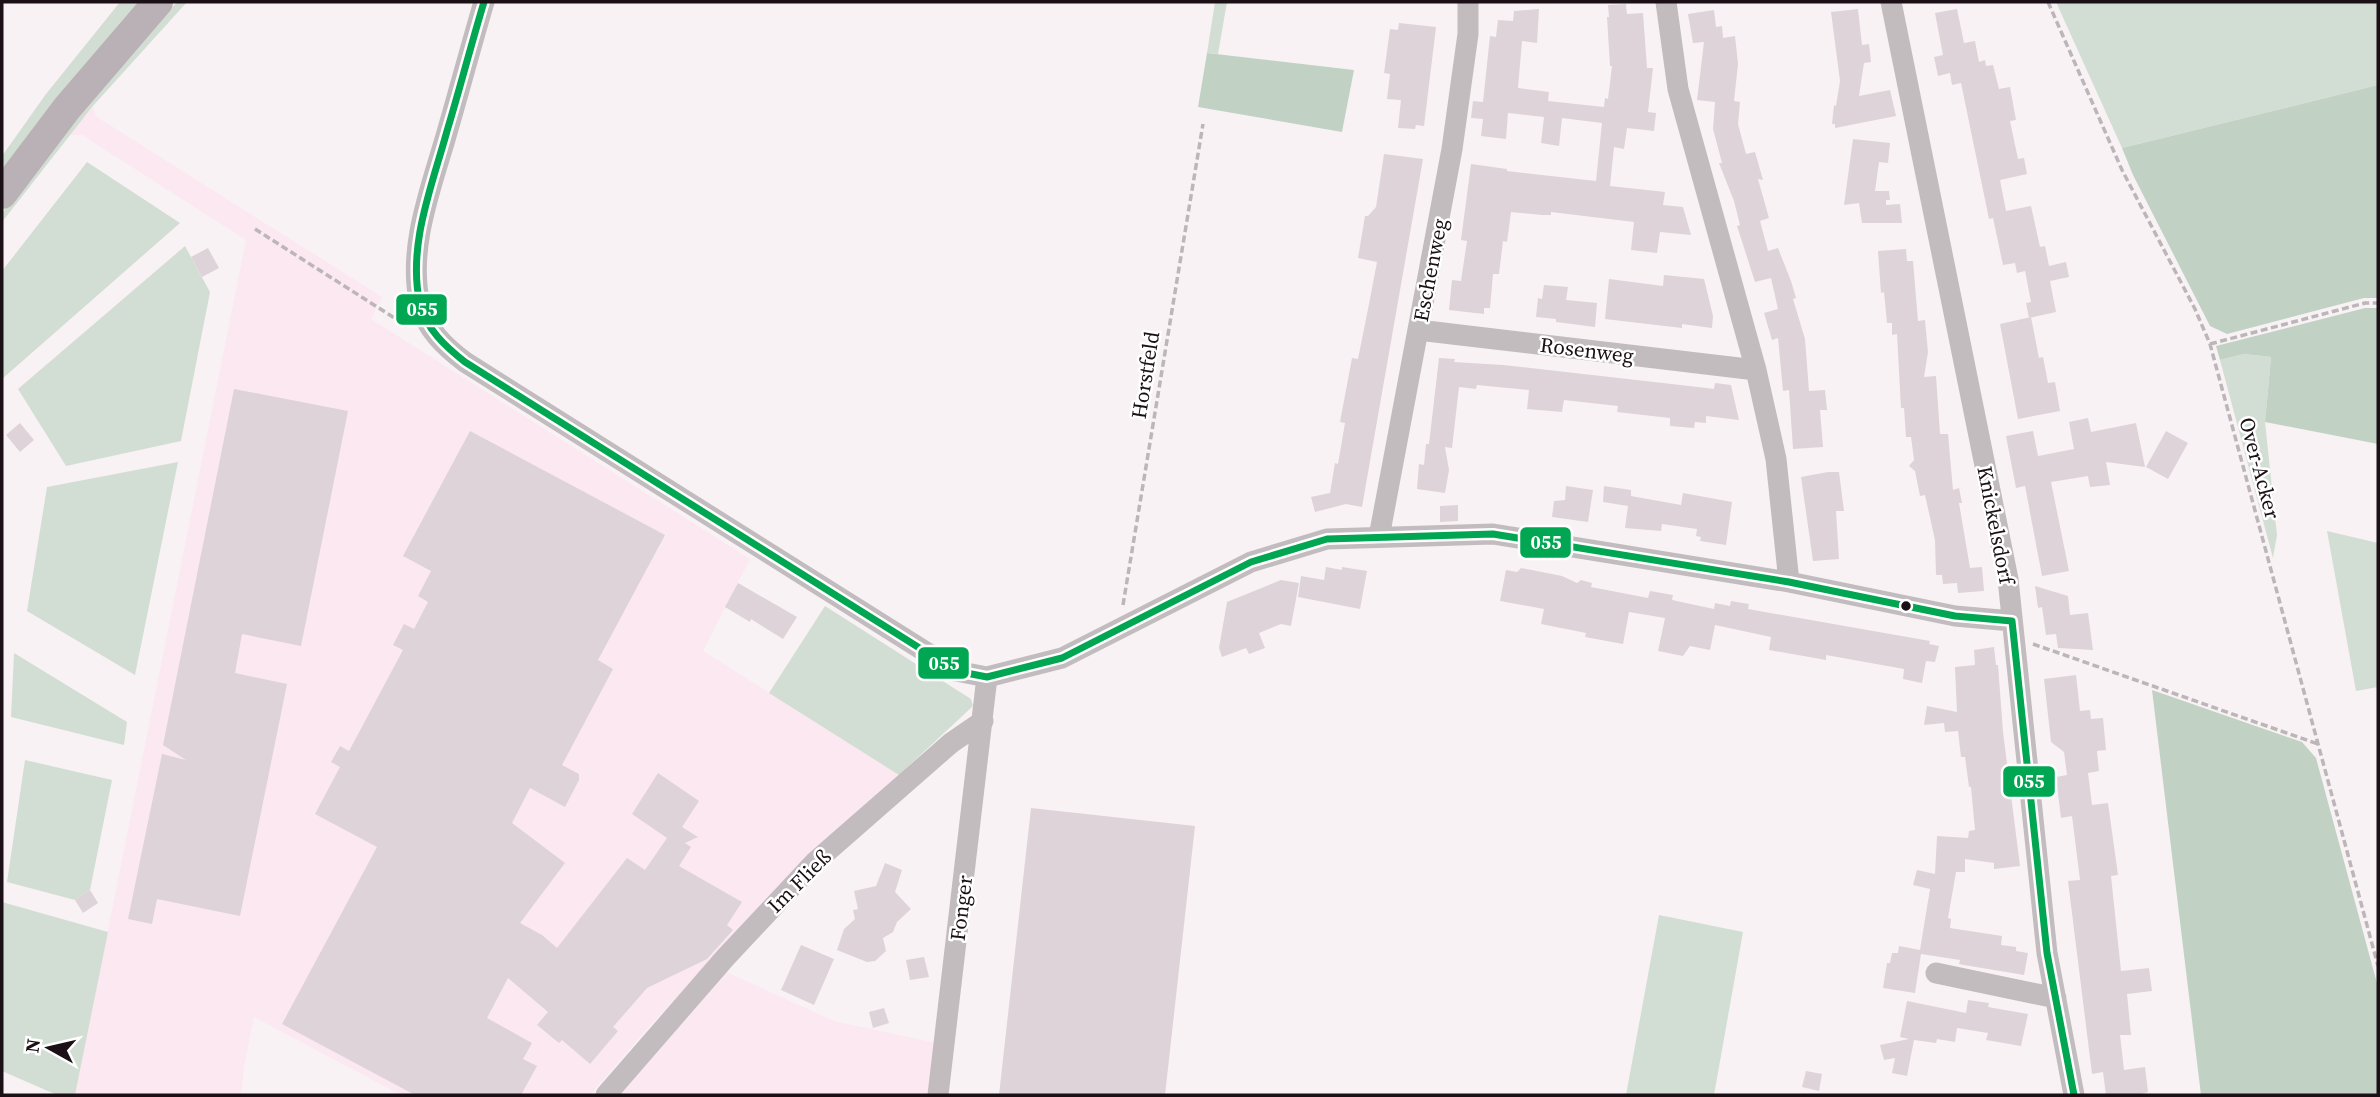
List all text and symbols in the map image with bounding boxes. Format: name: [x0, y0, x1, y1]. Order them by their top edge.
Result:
street label: Eschenweg: [1406, 216, 1454, 324]
line badge: 055: [395, 293, 448, 326]
text: 055: [407, 296, 437, 322]
street label: Horstfeld: [1124, 329, 1166, 421]
street label: Rosenweg: [1539, 330, 1636, 370]
street label: Over-Acker: [2233, 414, 2288, 522]
street label: Knickelsdorf: [1970, 463, 2022, 588]
line badge: 055: [1519, 526, 1572, 559]
text: 055: [1531, 529, 1561, 555]
unlabelled marker: [1899, 599, 1913, 613]
line badge: 055: [917, 646, 970, 680]
text: 055: [929, 650, 959, 676]
line badge: 055: [2002, 765, 2056, 798]
text: 055: [2014, 768, 2044, 794]
street label: Im Fließ: [761, 843, 837, 919]
street label: Fonger: [943, 873, 979, 942]
north arrow: [14, 1013, 84, 1083]
text: N: [18, 1037, 46, 1054]

